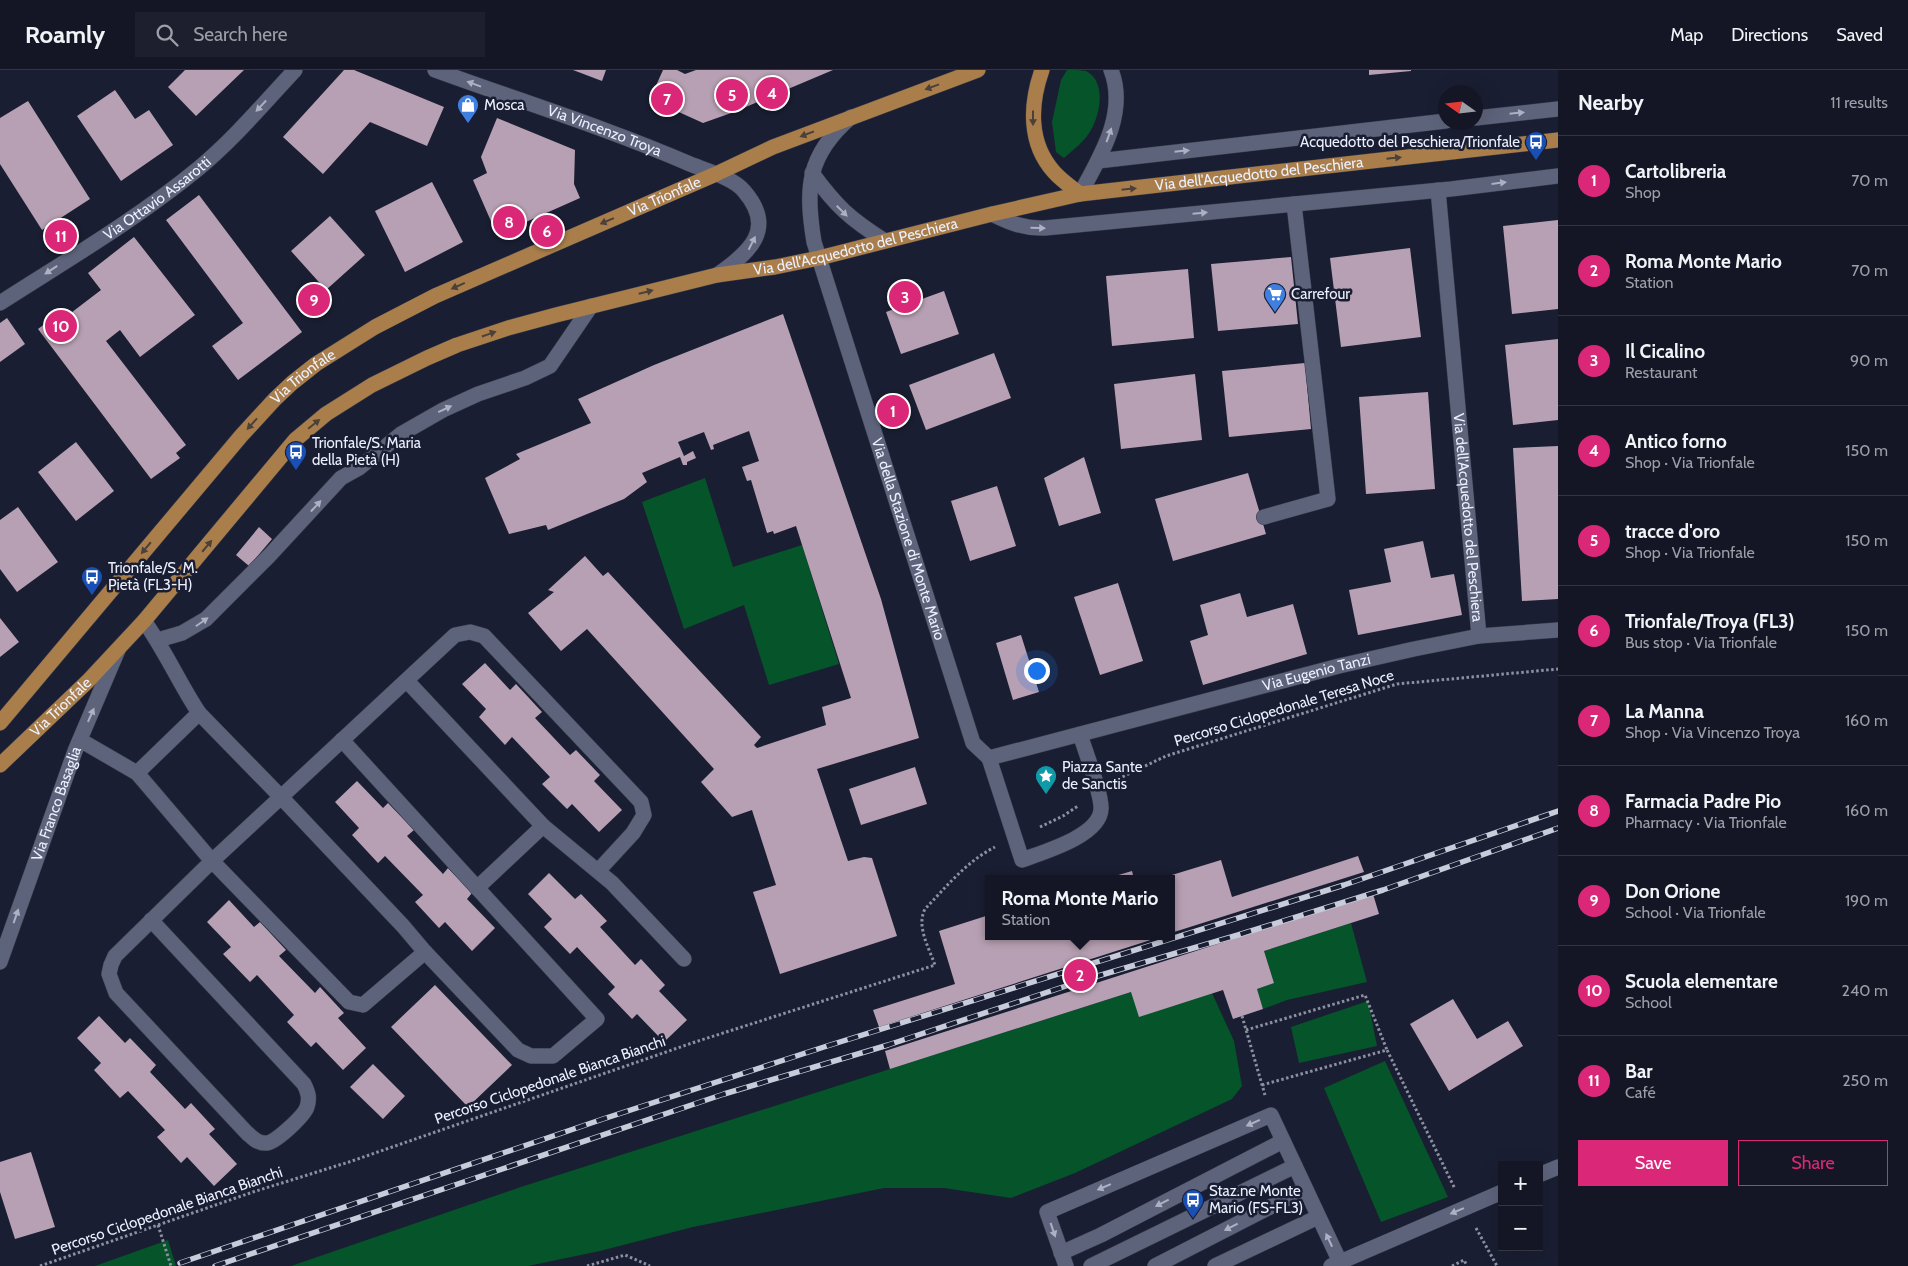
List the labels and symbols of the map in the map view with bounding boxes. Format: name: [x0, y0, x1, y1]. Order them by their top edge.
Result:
pin: 4: [756, 74, 788, 112]
pin: 5: [716, 76, 748, 114]
one-way arrow: [466, 80, 481, 87]
pin: 7: [651, 80, 683, 118]
one-way arrow: [924, 83, 939, 91]
north arrow: [1438, 85, 1483, 130]
shop icon: Mosca: [456, 93, 480, 124]
place label: Mosca: [484, 96, 525, 114]
one-way arrow: [255, 99, 267, 111]
street label: Via Vincenzo Troya: [545, 101, 665, 160]
one-way arrow: [1509, 109, 1525, 117]
one-way arrow: [1029, 110, 1037, 126]
one-way arrow: [1106, 127, 1113, 142]
one-way arrow: [799, 130, 814, 138]
bus stop icon: Acquedotto del Peschiera/Trionfale: [1524, 130, 1548, 161]
place label: Acquedotto del Peschiera/Trionfale: [1300, 133, 1520, 151]
one-way arrow: [1174, 147, 1190, 155]
street label: Via Ottavio Assarotti: [100, 153, 215, 244]
street label: Via dell'Acquedotto del Peschiera: [1154, 153, 1365, 194]
one-way arrow: [1387, 154, 1403, 162]
street label: Via Trionfale: [625, 173, 704, 220]
one-way arrow: [1491, 179, 1507, 187]
one-way arrow: [1121, 185, 1137, 193]
pin: 8: [493, 203, 525, 241]
one-way arrow: [836, 205, 848, 217]
one-way arrow: [1192, 209, 1208, 217]
pin: 6: [531, 212, 563, 250]
street label: Via dell'Acquedotto del Peschiera: [752, 214, 960, 279]
pin: 11: [45, 217, 77, 255]
one-way arrow: [600, 218, 614, 226]
one-way arrow: [1030, 224, 1046, 232]
one-way arrow: [748, 235, 756, 250]
one-way arrow: [45, 265, 58, 274]
pin: 3: [889, 278, 921, 316]
pin: 9: [298, 281, 330, 319]
one-way arrow: [451, 282, 465, 290]
supermarket icon: Carrefour: [1263, 282, 1287, 313]
place label: Carrefour: [1291, 285, 1350, 303]
one-way arrow: [639, 288, 654, 296]
pin: 10: [45, 307, 77, 345]
one-way arrow: [482, 330, 497, 337]
street label: Via Trionfale: [267, 345, 339, 408]
pin: 1: [877, 392, 909, 430]
one-way arrow: [438, 405, 452, 413]
street label: Via dell'Acquedotto del Peschiera: [1450, 413, 1487, 623]
one-way arrow: [246, 417, 258, 429]
one-way arrow: [307, 418, 320, 429]
place label: Trionfale/S. Maria della Pietà (H): [312, 434, 422, 469]
street label: Via della Stazione di Monte Mario: [868, 436, 949, 642]
bus stop icon: Trionfale/S. Maria della Pietà (H): [284, 440, 308, 471]
one-way arrow: [310, 500, 322, 512]
one-way arrow: [201, 540, 213, 552]
one-way arrow: [141, 541, 152, 554]
place label: Trionfale/S. M. Pietà (FL3-H): [108, 559, 198, 594]
bus stop icon: Trionfale/S. M. Pietà (FL3-H): [80, 565, 104, 596]
one-way arrow: [195, 617, 209, 627]
street label: Via Eugenio Tanzi: [1260, 650, 1372, 695]
your location: [1024, 658, 1050, 684]
street label: Percorso Ciclopedonale Teresa Noce: [1172, 666, 1396, 750]
street label: Via Trionfale: [26, 673, 95, 740]
one-way arrow: [87, 708, 95, 722]
street label: Via Franco Basaglia: [28, 743, 85, 863]
place label: Piazza Sante de Sanctis: [1062, 758, 1143, 793]
place icon: Piazza Sante de Sanctis: [1034, 764, 1058, 795]
one-way arrow: [12, 908, 20, 923]
pin: 2: [1064, 956, 1096, 994]
street label: Percorso Ciclopedonale Bianca Bianchi: [432, 1032, 668, 1128]
one-way arrow: [1246, 1119, 1260, 1127]
street label: Percorso Ciclopedonale Bianca Bianchi: [49, 1163, 285, 1259]
place label: Staz.ne Monte Mario (FS-FL3): [1209, 1182, 1303, 1217]
one-way arrow: [1096, 1184, 1111, 1192]
bus stop icon: Staz.ne Monte Mario (FS-FL3): [1181, 1188, 1205, 1219]
one-way arrow: [1155, 1199, 1169, 1207]
one-way arrow: [1450, 1208, 1464, 1216]
one-way arrow: [1049, 1223, 1057, 1238]
one-way arrow: [1223, 1223, 1238, 1231]
one-way arrow: [1325, 1233, 1333, 1247]

